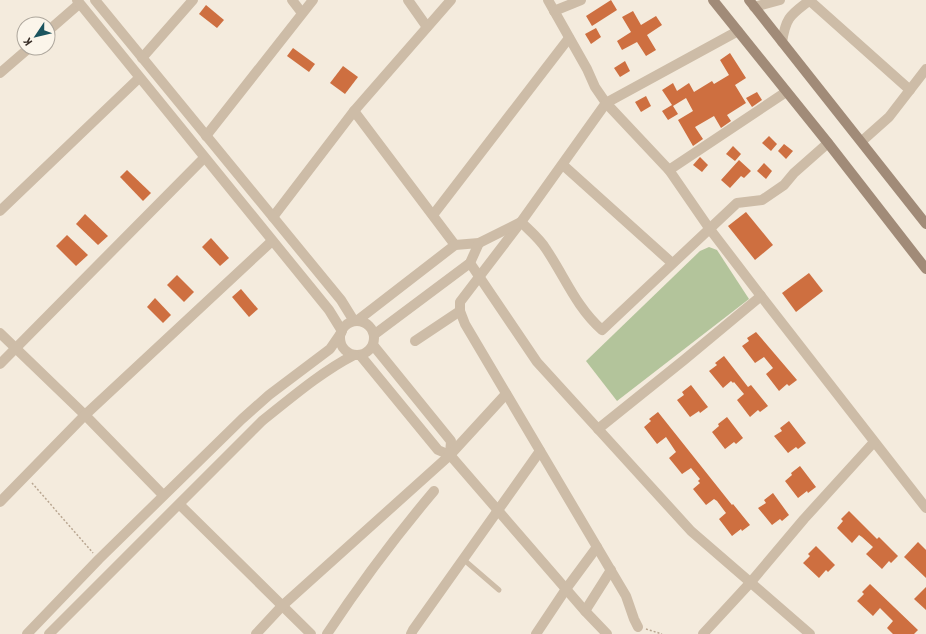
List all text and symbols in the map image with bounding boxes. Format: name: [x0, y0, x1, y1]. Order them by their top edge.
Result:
north arrow: [16, 16, 56, 56]
text: K: [21, 34, 35, 48]

